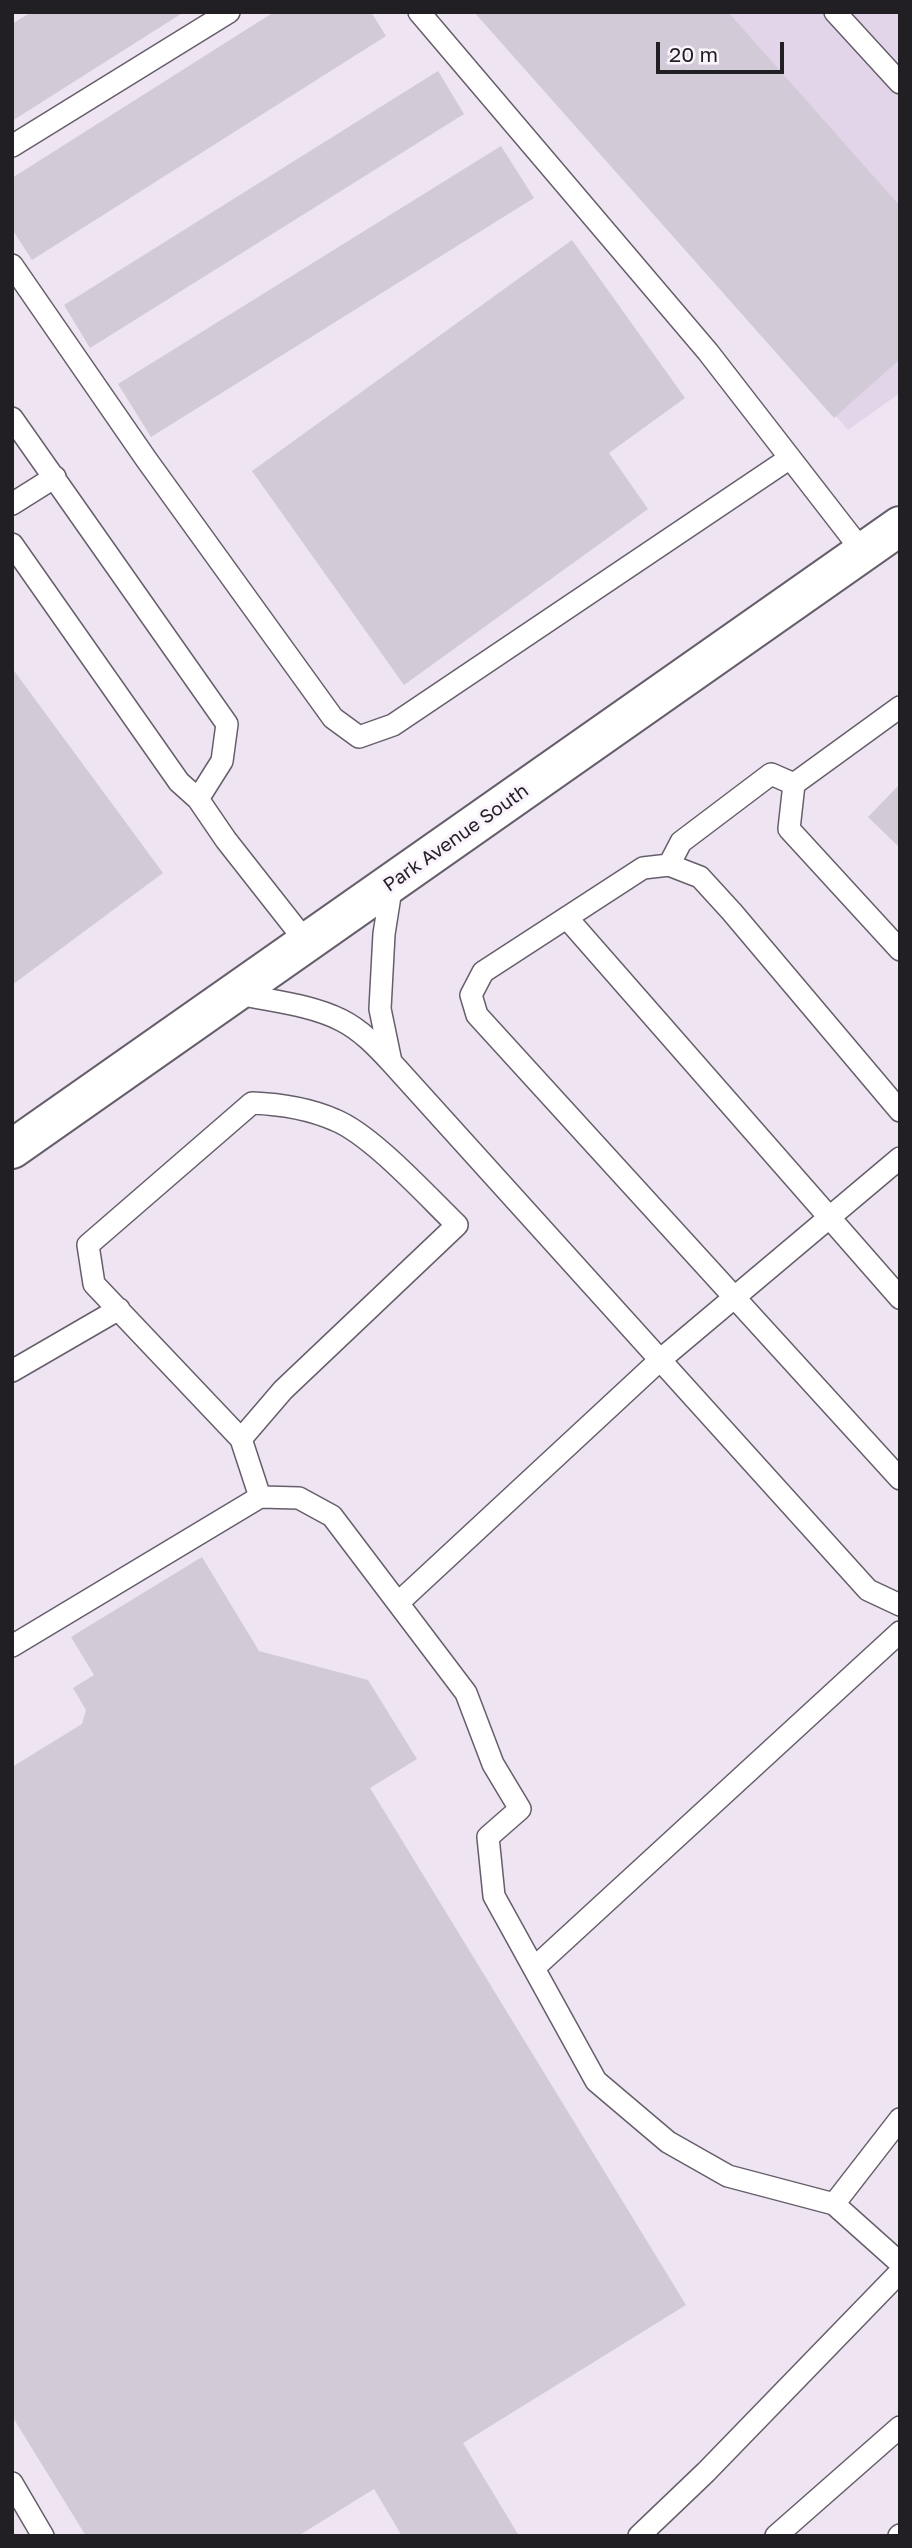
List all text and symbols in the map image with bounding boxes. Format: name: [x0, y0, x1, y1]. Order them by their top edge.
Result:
scale bar: [660, 28, 788, 72]
text: 20 m: [669, 41, 718, 67]
street label: Park Avenue South: [379, 779, 533, 897]

